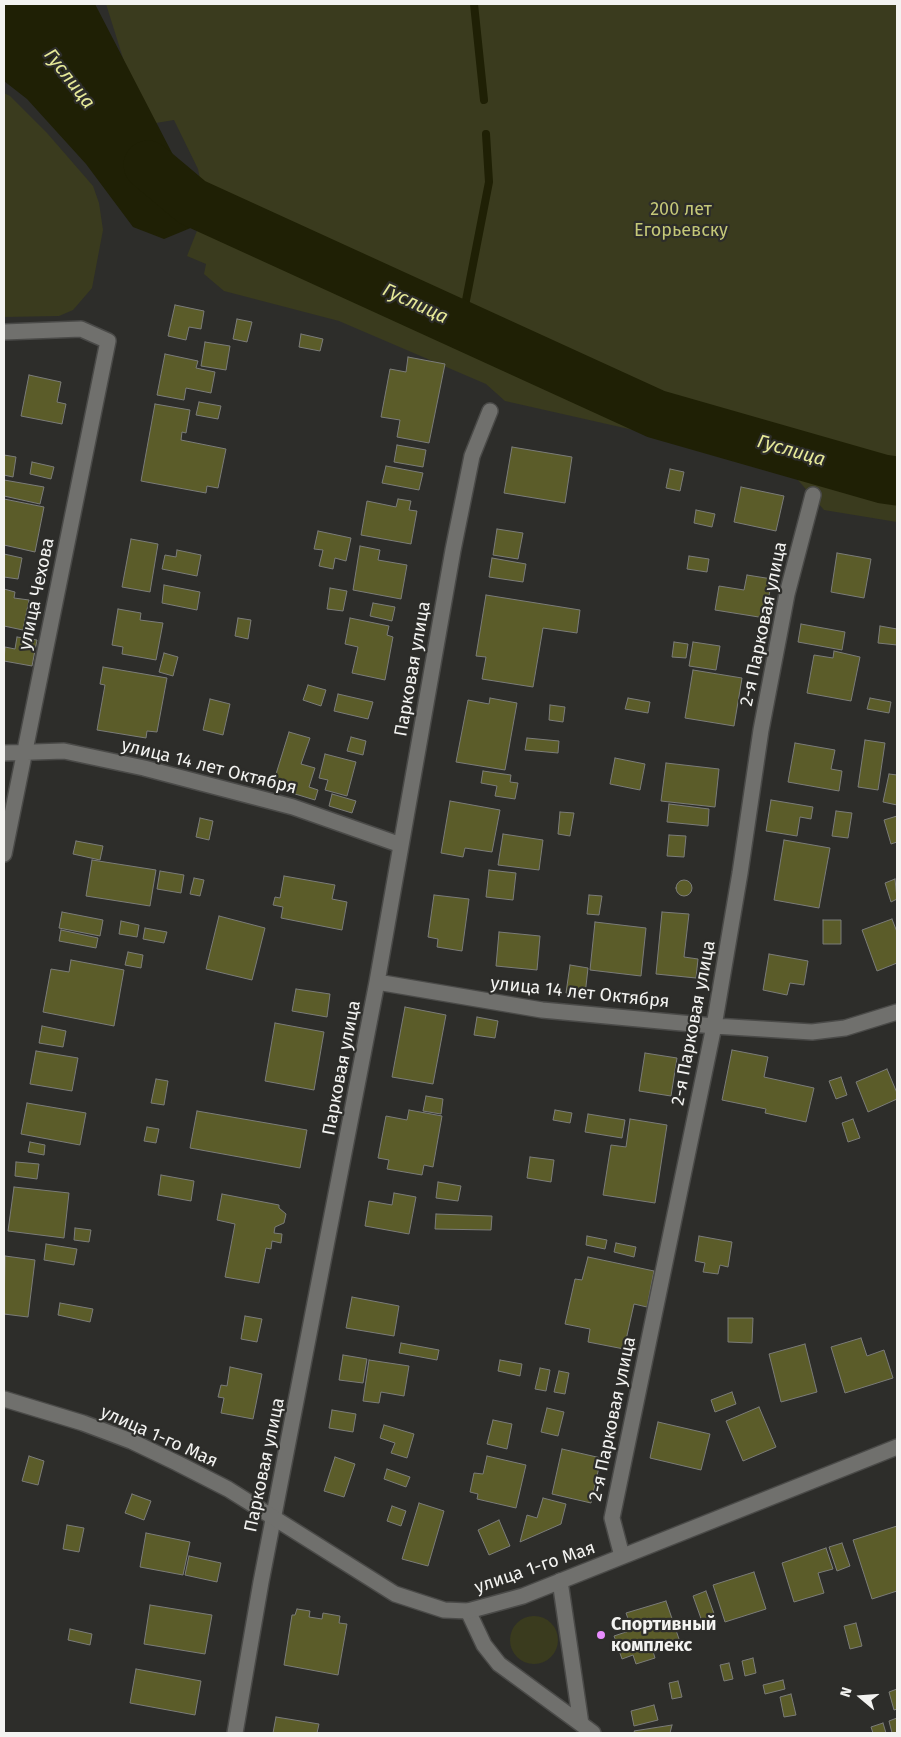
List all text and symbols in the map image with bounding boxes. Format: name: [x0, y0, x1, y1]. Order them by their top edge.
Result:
water label: Гуслица: [39, 45, 99, 113]
park label: 200 лет Егорьевску: [634, 199, 728, 242]
water label: Гуслица: [379, 279, 451, 329]
water label: Гуслица: [754, 430, 828, 472]
street label: улица Чехова: [15, 536, 59, 652]
street label: 2-я Парковая улица: [736, 540, 792, 708]
street label: Парковая улица: [390, 600, 436, 738]
street label: улица 14 лет Октября: [119, 735, 299, 799]
street label: 2-я Парковая улица: [667, 939, 721, 1107]
street label: улица 14 лет Октября: [489, 973, 671, 1013]
street label: Парковая улица: [318, 999, 366, 1137]
street label: 2-я Парковая улица: [585, 1335, 641, 1503]
street label: Парковая улица: [240, 1396, 290, 1534]
street label: улица 1-го Мая: [97, 1401, 221, 1473]
street label: улица 1-го Мая: [472, 1537, 598, 1599]
place label: Спортивный комплекс: [611, 1614, 716, 1656]
marker: Спортивный комплекс: [595, 1629, 607, 1641]
north arrow: [836, 1672, 886, 1722]
text: N: [837, 1685, 856, 1699]

